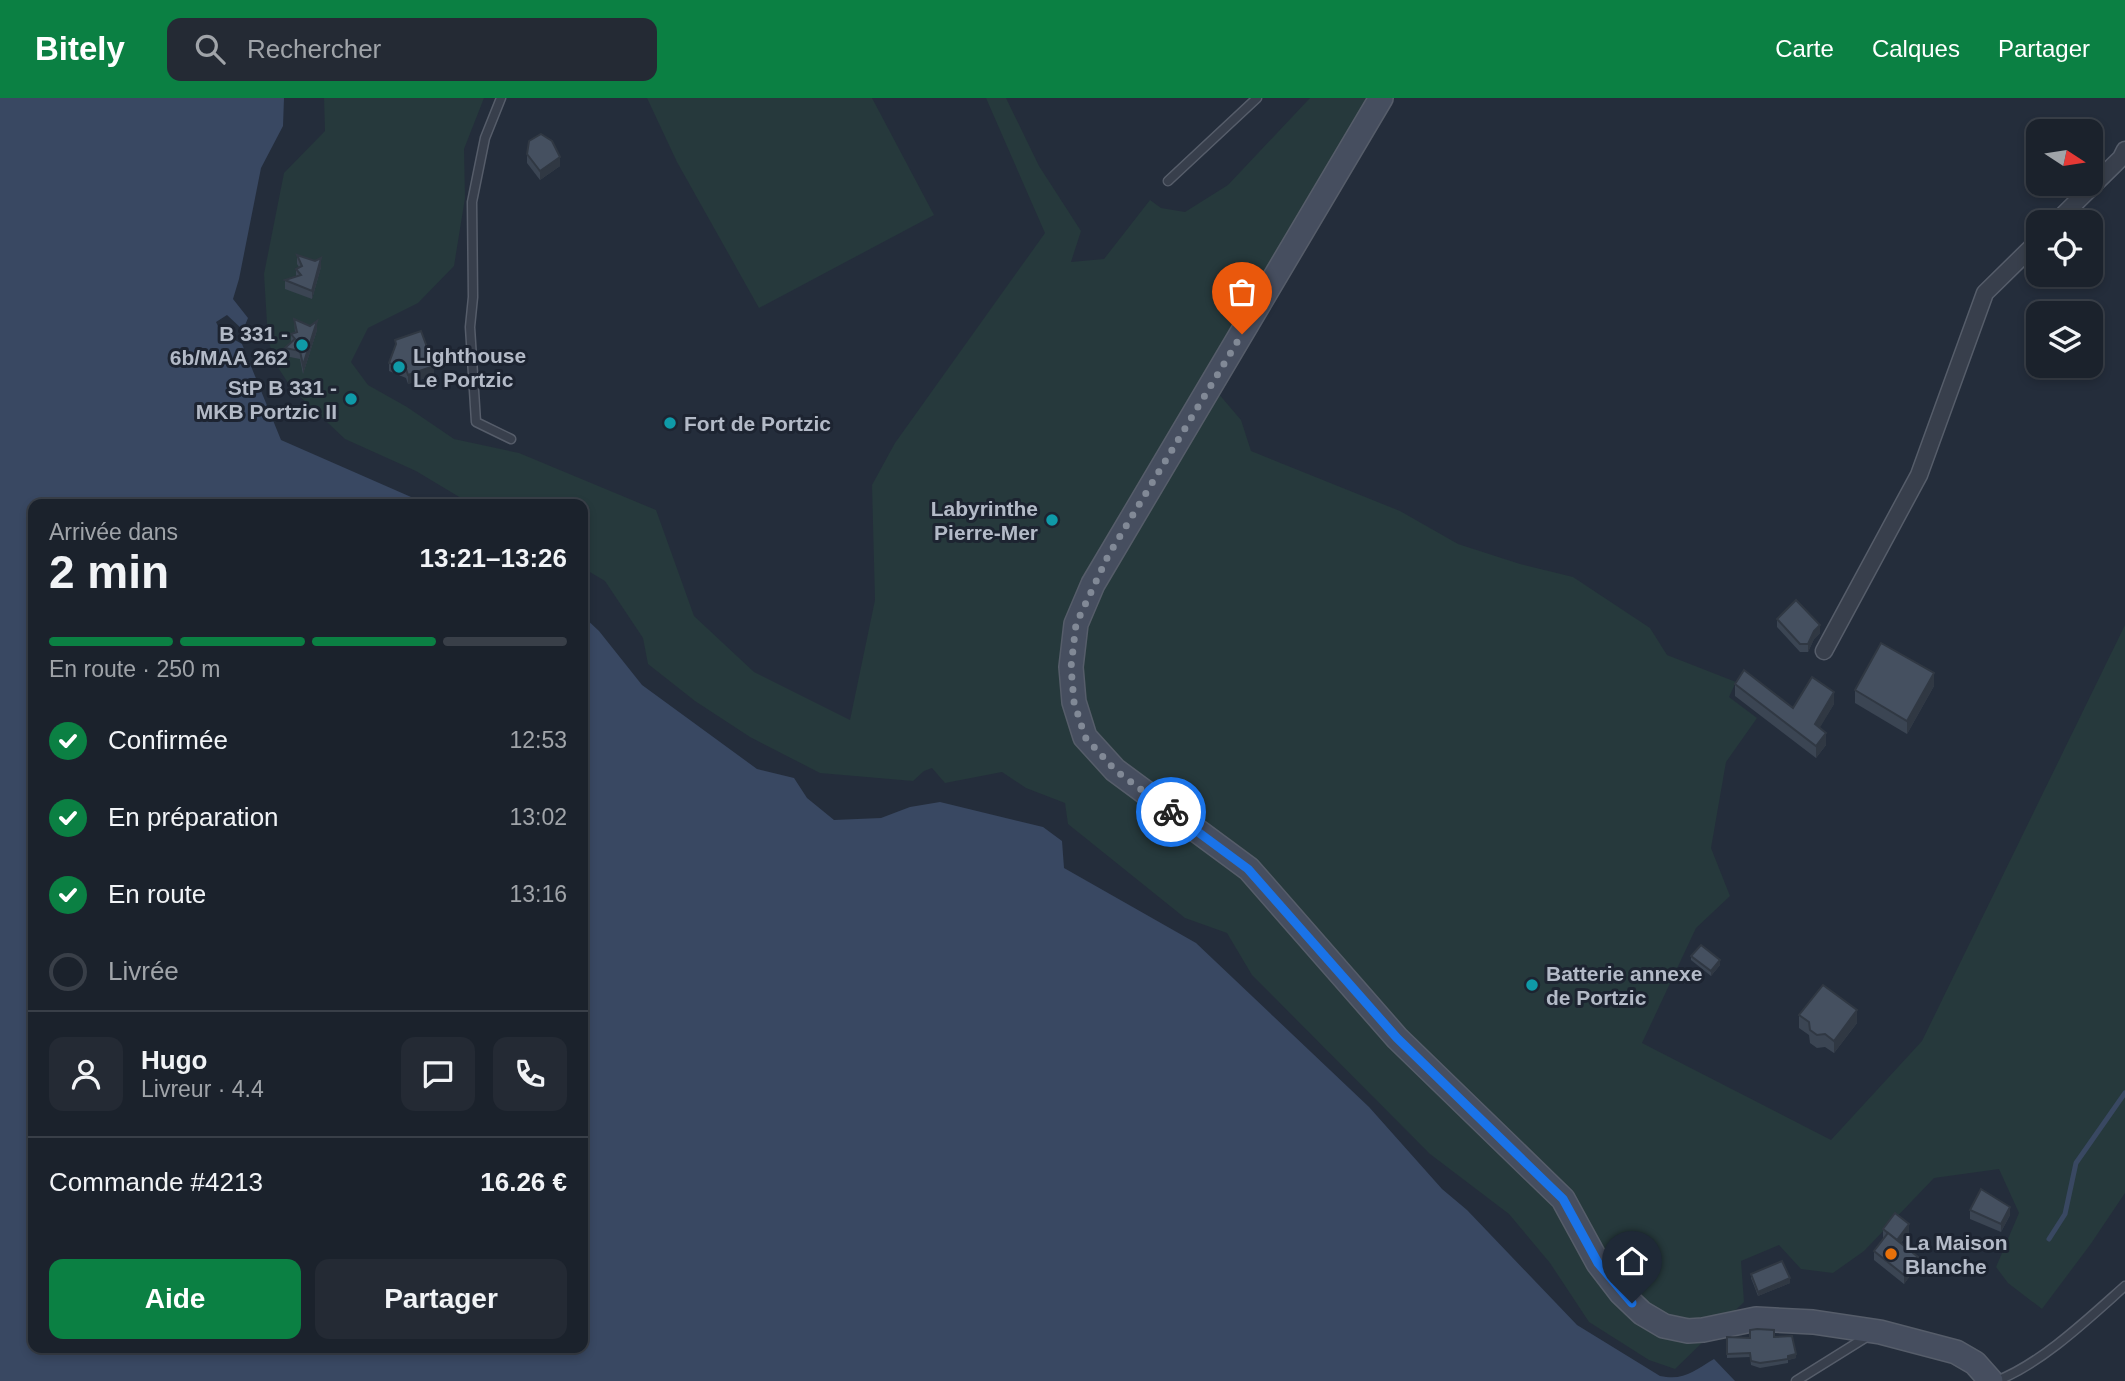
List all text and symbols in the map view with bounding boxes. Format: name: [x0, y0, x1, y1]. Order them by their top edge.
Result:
search box: [167, 18, 657, 81]
text: Bitely: [35, 30, 125, 67]
icon: search: [191, 30, 229, 68]
text: Rechercher: [247, 34, 381, 64]
text: Carte: [1775, 35, 1834, 62]
text: Calques: [1872, 35, 1960, 62]
text: Partager: [1998, 35, 2090, 62]
north arrow: [2026, 119, 2104, 196]
map controls: [2026, 119, 2103, 378]
button: locate: [2026, 210, 2103, 287]
pin: [1212, 262, 1272, 334]
icon: bag: [1223, 273, 1261, 311]
button: layers: [2026, 301, 2103, 378]
place label: B 331 - 6b/MAA 262: [170, 322, 288, 369]
marker: B 331 - 6b/MAA 262: [294, 337, 310, 353]
place label: Lighthouse Le Portzic: [413, 344, 526, 391]
marker: Lighthouse Le Portzic: [391, 359, 407, 375]
place label: StP B 331 - MKB Portzic II: [196, 376, 337, 423]
marker: StP B 331 - MKB Portzic II: [343, 391, 359, 407]
place label: Fort de Portzic: [684, 412, 831, 435]
marker: Fort de Portzic: [662, 415, 678, 431]
place label: Labyrinthe Pierre-Mer: [931, 497, 1038, 544]
marker: Labyrinthe Pierre-Mer: [1044, 512, 1060, 528]
text: Arrivée dans: [49, 519, 178, 545]
text: 13:21–13:26: [420, 543, 567, 573]
text: 2 min: [49, 546, 169, 598]
text: En route · 250 m: [49, 656, 220, 682]
icon: check: [49, 722, 87, 760]
text: Confirmée: [108, 725, 228, 755]
text: 12:53: [509, 727, 567, 753]
courier: [1136, 777, 1206, 847]
icon: bike: [1152, 793, 1190, 831]
icon: check: [49, 799, 87, 837]
text: En préparation: [108, 802, 279, 832]
text: 13:02: [509, 804, 567, 830]
icon: check: [49, 876, 87, 914]
text: En route: [108, 879, 206, 909]
text: 13:16: [509, 881, 567, 907]
text: Livrée: [108, 956, 179, 986]
place label: Batterie annexe de Portzic: [1546, 962, 1702, 1009]
marker: Batterie annexe de Portzic: [1524, 977, 1540, 993]
button: person: [49, 1037, 123, 1111]
button: chat: [401, 1037, 475, 1111]
button: phone: [493, 1037, 567, 1111]
text: Hugo: [141, 1045, 207, 1075]
text: Livreur · 4.4: [141, 1076, 264, 1102]
text: Commande #4213: [49, 1167, 263, 1197]
text: 16.26 €: [480, 1167, 567, 1197]
pin: [1602, 1231, 1662, 1303]
place label: La Maison Blanche: [1905, 1231, 2008, 1278]
icon: home: [1613, 1242, 1651, 1280]
marker: La Maison Blanche: [1883, 1246, 1899, 1262]
button: Aide: [49, 1259, 301, 1339]
button: Partager: [315, 1259, 567, 1339]

